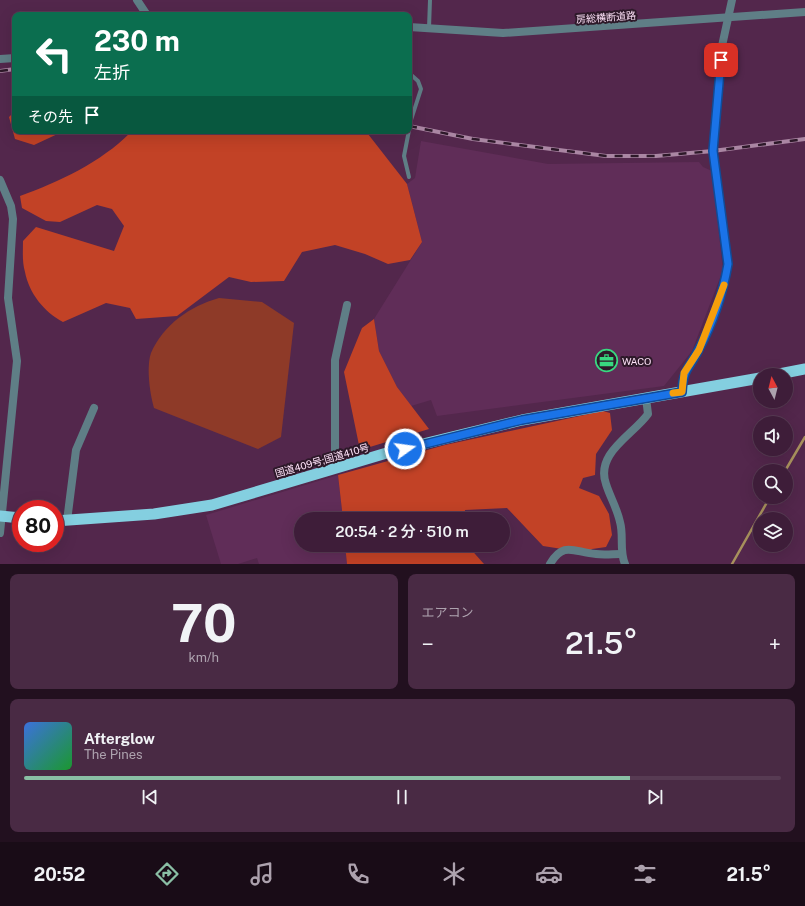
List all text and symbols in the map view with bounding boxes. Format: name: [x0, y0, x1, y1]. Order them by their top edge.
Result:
street label: 房総横断道路: [576, 9, 636, 25]
text: 230 m: [94, 24, 180, 57]
icon: left: [28, 28, 80, 80]
pin: [704, 43, 738, 77]
icon: arrive: [710, 49, 732, 71]
text: 左折: [94, 62, 130, 83]
icon: arrive: [81, 104, 103, 126]
text: その先: [28, 108, 73, 125]
office icon: WACO: [593, 348, 619, 374]
place label: WACO: [622, 355, 651, 367]
north arrow: [753, 368, 793, 408]
map controls: [753, 368, 793, 552]
button: sound: [753, 416, 793, 456]
position arrow: [384, 428, 426, 470]
street label: 国道409号;国道410号: [273, 441, 371, 479]
button: search: [753, 464, 793, 504]
speed limit sign: 80: [12, 500, 64, 552]
button: layers: [753, 512, 793, 552]
text: 20:54 · 2 分 · 510 m: [335, 523, 469, 540]
text: 70: [171, 593, 237, 654]
text: エアコン: [422, 605, 474, 620]
text: 21.5°: [565, 625, 637, 661]
text: −: [422, 631, 434, 657]
text: +: [769, 631, 781, 657]
text: km/h: [188, 650, 219, 665]
text: Afterglow: [84, 730, 155, 747]
text: The Pines: [84, 747, 143, 762]
icon: previous: [139, 786, 161, 808]
icon: pause: [391, 786, 413, 808]
icon: next: [644, 786, 666, 808]
icon: directions: [153, 860, 181, 888]
icon: music: [248, 860, 276, 888]
icon: phone: [344, 860, 372, 888]
icon: climate: [440, 860, 468, 888]
icon: car: [535, 860, 563, 888]
icon: filters: [631, 860, 659, 888]
text: 20:52: [34, 864, 85, 885]
text: 21.5°: [726, 864, 771, 885]

